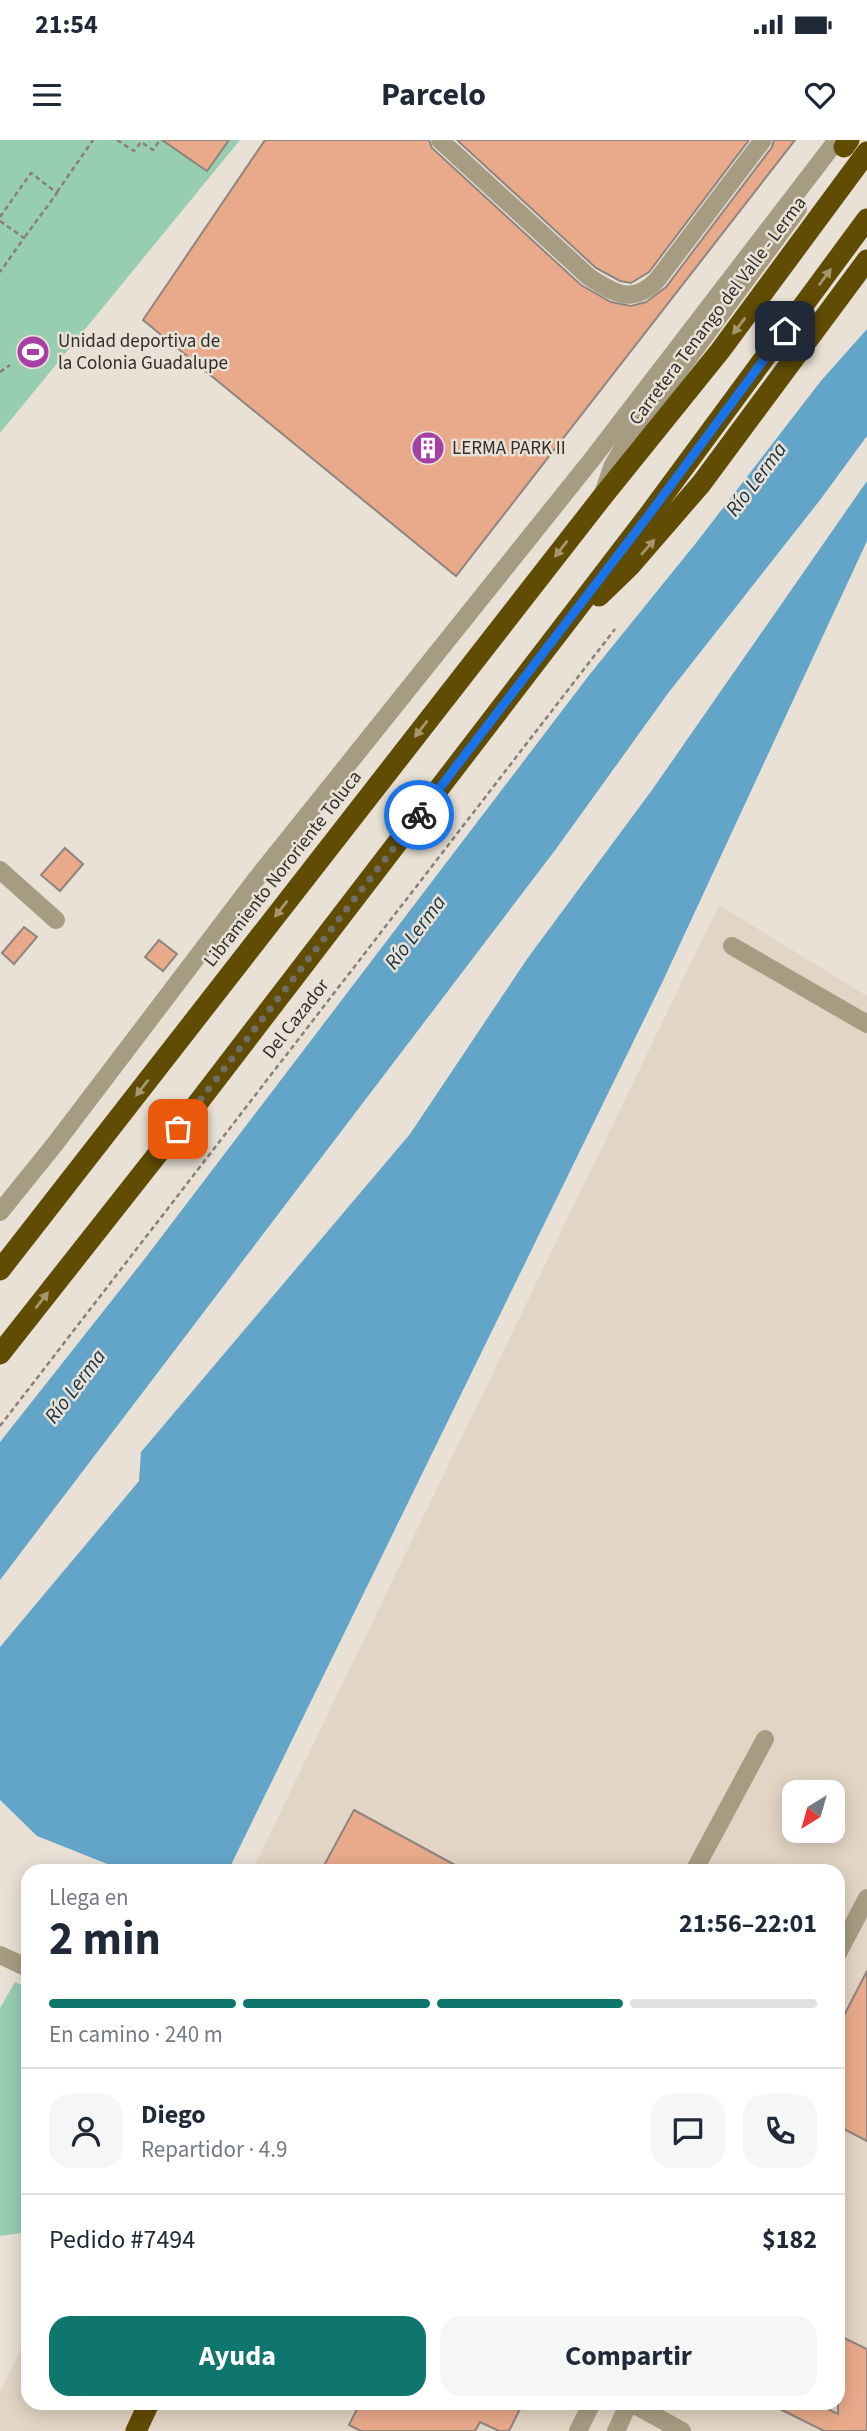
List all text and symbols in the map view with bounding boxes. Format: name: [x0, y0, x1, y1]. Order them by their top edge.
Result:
text: 21:54: [35, 6, 98, 43]
text: Parcelo: [381, 72, 486, 118]
icon: menu: [28, 76, 66, 114]
icon: heart: [801, 76, 839, 114]
street label: Carretera Tenango del Valle - Lerma: [623, 191, 813, 431]
one-way arrow: [817, 268, 831, 286]
pin: [755, 301, 815, 361]
icon: home: [766, 312, 804, 350]
one-way arrow: [732, 317, 746, 335]
place label: Unidad deportiva de la Colonia Guadalupe: [58, 328, 228, 377]
sports icon: Unidad deportiva de la Colonia Guadalupe: [14, 333, 52, 371]
building icon: LERMA PARK II: [409, 429, 447, 467]
place label: LERMA PARK II: [452, 435, 566, 462]
water label: Río Lerma: [718, 435, 794, 523]
one-way arrow: [640, 538, 655, 555]
one-way arrow: [553, 540, 568, 558]
one-way arrow: [414, 720, 428, 738]
street label: Libramiento Nororiente Toluca: [198, 765, 368, 973]
courier: [384, 780, 454, 850]
icon: bike: [400, 796, 438, 834]
water label: Río Lerma: [377, 888, 453, 976]
one-way arrow: [274, 899, 289, 917]
street label: Del Cazador: [256, 973, 336, 1065]
one-way arrow: [134, 1079, 149, 1097]
pin: [148, 1099, 208, 1159]
icon: bag: [159, 1110, 197, 1148]
one-way arrow: [34, 1291, 49, 1309]
water label: Río Lerma: [37, 1342, 113, 1430]
north arrow: [782, 1780, 845, 1843]
map controls: [782, 1780, 845, 1843]
text: Llega en: [49, 1881, 129, 1914]
text: 21:56–22:01: [679, 1905, 817, 1942]
text: 2 min: [49, 1907, 161, 1972]
text: En camino · 240 m: [49, 2018, 223, 2051]
button: person: [49, 2094, 123, 2168]
button: chat: [651, 2094, 725, 2168]
button: phone: [743, 2094, 817, 2168]
text: Diego: [141, 2096, 206, 2133]
text: Repartidor · 4.9: [141, 2133, 287, 2166]
text: Pedido #7494: [49, 2221, 195, 2258]
text: $182: [762, 2221, 817, 2258]
button: Ayuda: [49, 2316, 426, 2396]
button: Compartir: [440, 2316, 817, 2396]

